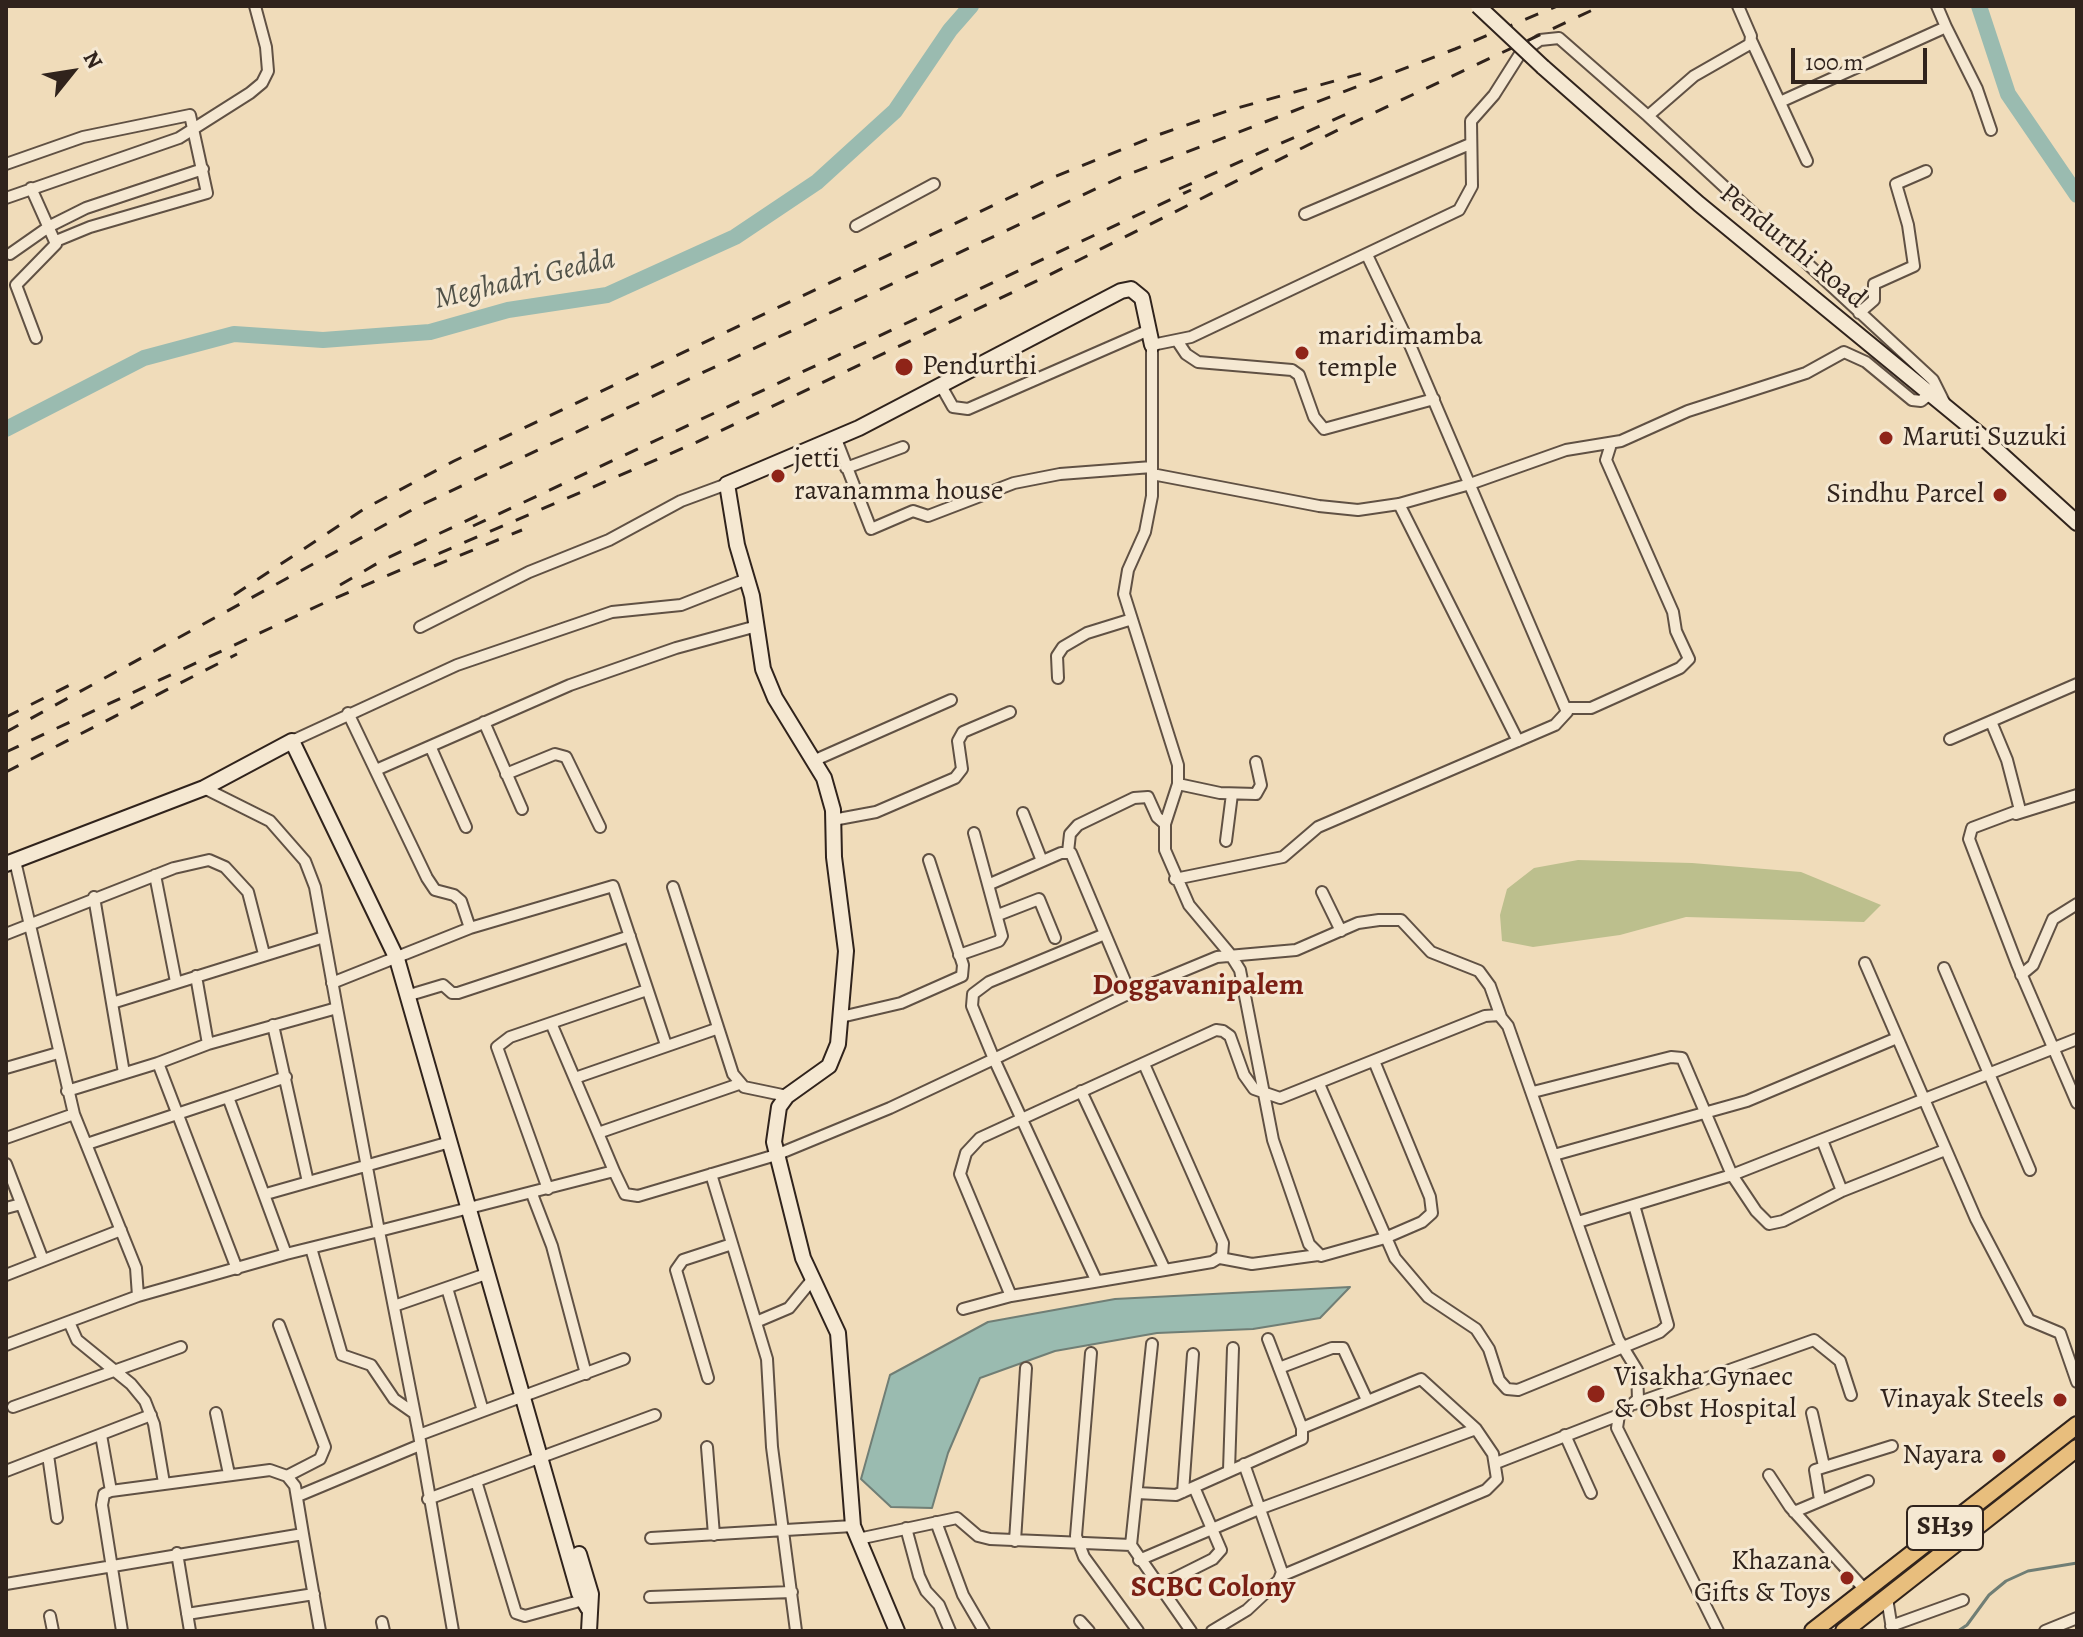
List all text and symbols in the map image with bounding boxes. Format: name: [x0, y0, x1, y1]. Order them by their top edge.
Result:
north arrow: [32, 32, 112, 112]
scale bar: [1795, 32, 1931, 82]
text: N: [76, 46, 110, 74]
text: 100 m: [1805, 46, 1864, 78]
street label: Pendurthi Road: [1712, 178, 1872, 316]
water label: Meghadri Gedda: [431, 242, 619, 318]
place label: maridimamba temple: [1318, 320, 1483, 386]
marker: maridimamba temple: [1293, 344, 1311, 362]
place label: Pendurthi: [922, 350, 1037, 384]
marker: Pendurthi: [893, 356, 915, 378]
place label: Maruti Suzuki: [1902, 421, 2067, 455]
marker: Maruti Suzuki: [1877, 429, 1895, 447]
place label: jetti ravanamma house: [794, 443, 1003, 509]
marker: jetti ravanamma house: [769, 467, 787, 485]
place label: Sindhu Parcel: [1826, 478, 1984, 512]
marker: Sindhu Parcel: [1991, 486, 2009, 504]
district label: Doggavanipalem: [1092, 969, 1304, 1005]
place label: Visakha Gynaec & Obst Hospital: [1614, 1361, 1796, 1427]
marker: Visakha Gynaec & Obst Hospital: [1585, 1383, 1607, 1405]
place label: Vinayak Steels: [1880, 1383, 2044, 1417]
marker: Vinayak Steels: [2051, 1391, 2069, 1409]
place label: Nayara: [1902, 1439, 1983, 1473]
marker: Nayara: [1990, 1447, 2008, 1465]
road number: SH39: [1907, 1506, 1983, 1550]
place label: Khazana Gifts & Toys: [1694, 1545, 1831, 1611]
marker: Khazana Gifts & Toys: [1838, 1569, 1856, 1587]
district label: SCBC Colony: [1131, 1571, 1295, 1607]

